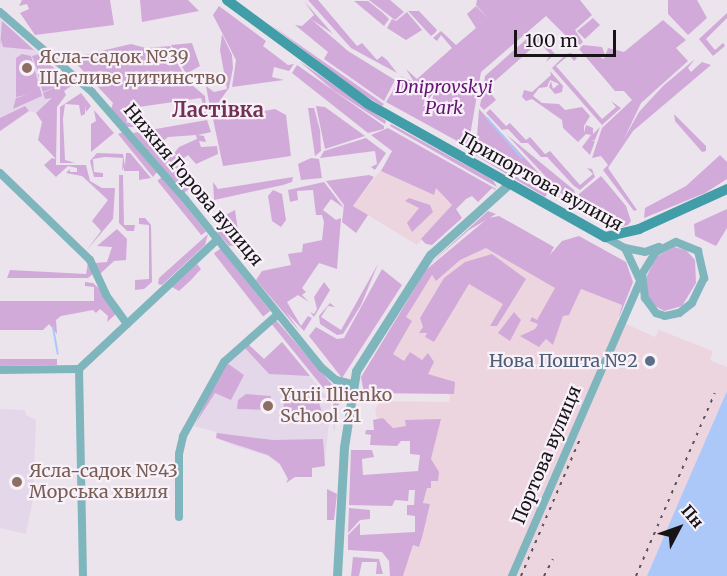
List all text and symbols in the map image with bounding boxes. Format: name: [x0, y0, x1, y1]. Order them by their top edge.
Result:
scale bar: [517, 18, 619, 56]
text: 100 m: [525, 29, 578, 52]
place label: Ясла-садок №39 Щасливе дитинство: [39, 47, 226, 90]
marker: Ясла-садок №39 Щасливе дитинство: [20, 61, 34, 75]
park label: Dniprovskyi Park: [395, 77, 493, 119]
district label: Ластівка: [172, 97, 264, 121]
street label: Нижня Горова вулиця: [119, 100, 267, 270]
street label: Припортова вулиця: [456, 128, 626, 236]
place label: Нова Пошта №2: [489, 350, 638, 372]
marker: Нова Пошта №2: [643, 354, 657, 368]
street label: Портова вулиця: [508, 383, 586, 527]
place label: Yurii Illienko School 21: [280, 385, 392, 428]
marker: Yurii Illienko School 21: [261, 399, 275, 413]
place label: Ясла-садок №43 Морська хвиля: [29, 461, 178, 504]
marker: Ясла-садок №43 Морська хвиля: [10, 475, 24, 489]
north arrow: [649, 498, 709, 558]
text: Пн: [677, 501, 708, 532]

